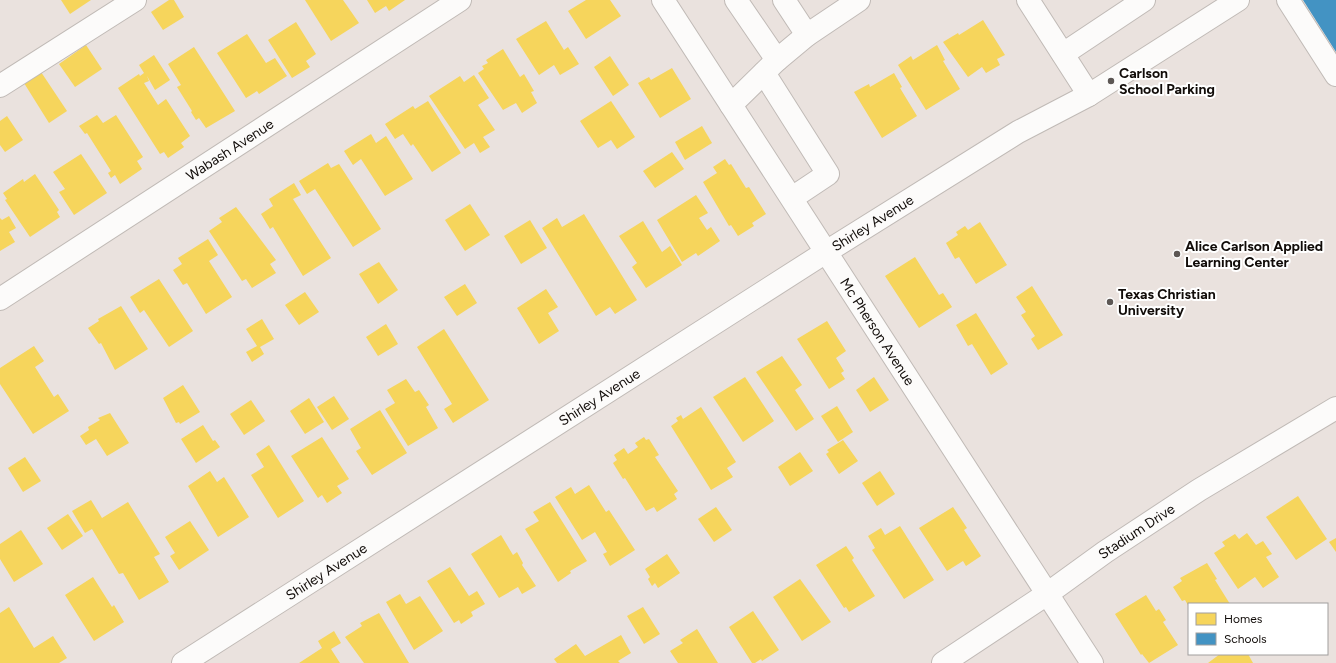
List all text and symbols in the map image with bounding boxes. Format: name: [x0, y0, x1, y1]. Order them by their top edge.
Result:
place label: Carlson School Parking: [1119, 65, 1215, 98]
marker: Carlson School Parking: [1106, 76, 1116, 86]
street label: Wabash Avenue: [183, 115, 277, 185]
street label: Shirley Avenue: [829, 191, 917, 255]
place label: Alice Carlson Applied Learning Center: [1185, 238, 1323, 271]
marker: Alice Carlson Applied Learning Center: [1172, 249, 1182, 259]
street label: Mc Pherson Avenue: [836, 275, 918, 389]
place label: Texas Christian University: [1118, 286, 1216, 319]
marker: Texas Christian University: [1105, 297, 1115, 307]
street label: Shirley Avenue: [556, 365, 644, 430]
street label: Stadium Drive: [1095, 500, 1178, 563]
street label: Shirley Avenue: [283, 539, 371, 604]
legend: [1188, 603, 1328, 655]
text: Homes: [1224, 612, 1263, 626]
text: Schools: [1224, 632, 1267, 646]

